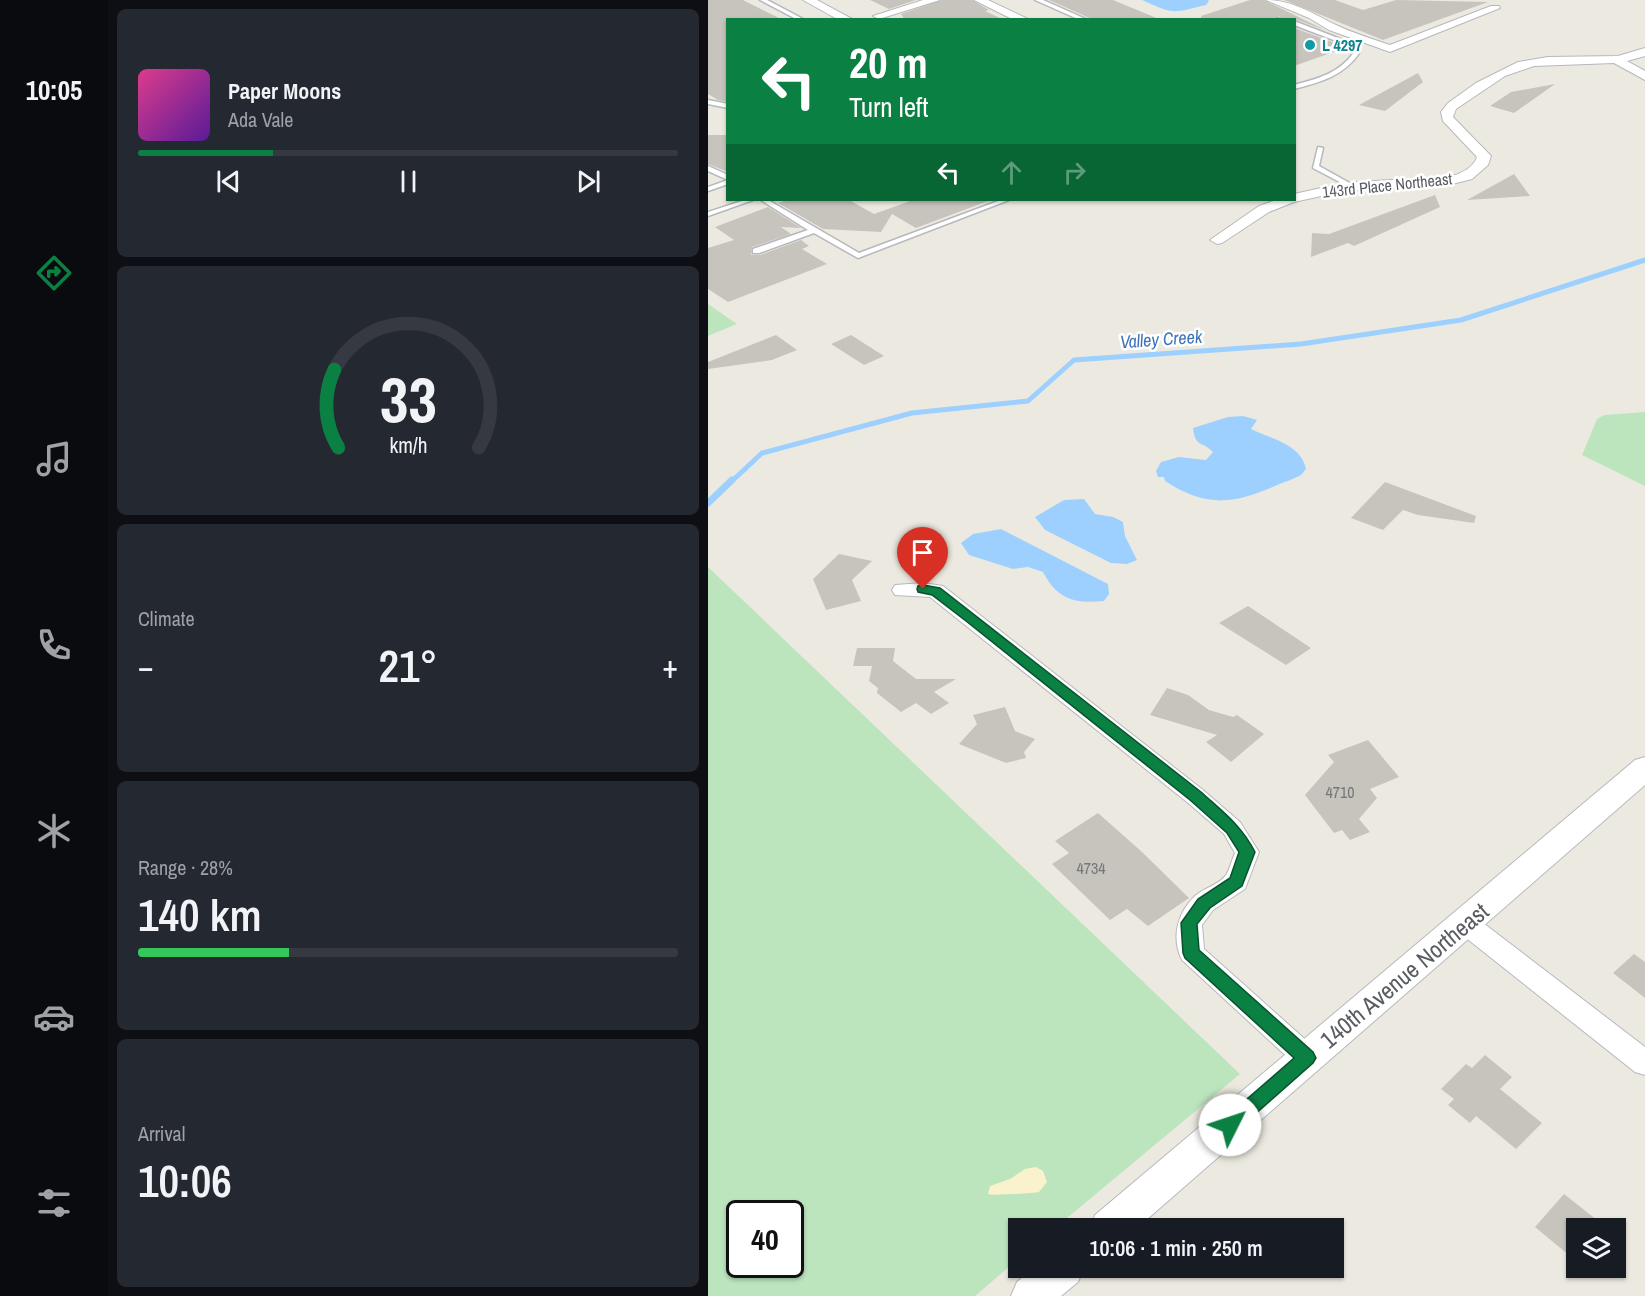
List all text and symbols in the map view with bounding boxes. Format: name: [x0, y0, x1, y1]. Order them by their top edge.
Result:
place label: L 4297: [1322, 34, 1363, 56]
text: 20 m: [849, 35, 928, 91]
marker: L 4297: [1303, 38, 1317, 52]
icon: left: [750, 42, 828, 120]
text: 10:05: [26, 72, 82, 108]
text: Paper Moons: [228, 76, 341, 106]
text: Turn left: [849, 89, 928, 125]
text: Ada Vale: [228, 106, 293, 133]
icon: left: [932, 156, 965, 189]
icon: ahead: [995, 156, 1028, 189]
icon: right: [1058, 156, 1091, 189]
icon: previous: [212, 165, 245, 198]
icon: pause: [392, 165, 425, 198]
icon: next: [572, 165, 605, 198]
street label: 143rd Place Northeast: [1321, 167, 1453, 203]
icon: directions: [33, 252, 75, 294]
water label: Valley Creek: [1119, 324, 1204, 354]
text: 33: [380, 357, 436, 441]
text: km/h: [389, 431, 427, 460]
icon: music: [33, 438, 75, 480]
pin: [897, 527, 948, 589]
icon: arrive: [906, 536, 939, 569]
text: Climate: [138, 605, 195, 632]
icon: phone: [33, 624, 75, 666]
text: 21°: [378, 635, 438, 696]
text: −: [138, 644, 154, 688]
text: +: [662, 644, 678, 688]
house number: 4710: [1325, 781, 1355, 803]
icon: climate: [33, 810, 75, 852]
text: Range · 28%: [138, 854, 233, 881]
house number: 4734: [1076, 857, 1106, 879]
text: 140 km: [138, 884, 262, 945]
street label: 140th Avenue Northeast: [1313, 895, 1495, 1055]
icon: car: [33, 996, 75, 1038]
position arrow: [1198, 1093, 1262, 1157]
text: Arrival: [138, 1120, 185, 1147]
text: 10:06: [138, 1150, 232, 1211]
icon: filters: [33, 1182, 75, 1224]
speed limit sign: 40: [726, 1200, 804, 1278]
map controls: [1566, 1218, 1626, 1278]
button: layers: [1566, 1218, 1626, 1278]
text: 10:06 · 1 min · 250 m: [1089, 1233, 1263, 1263]

